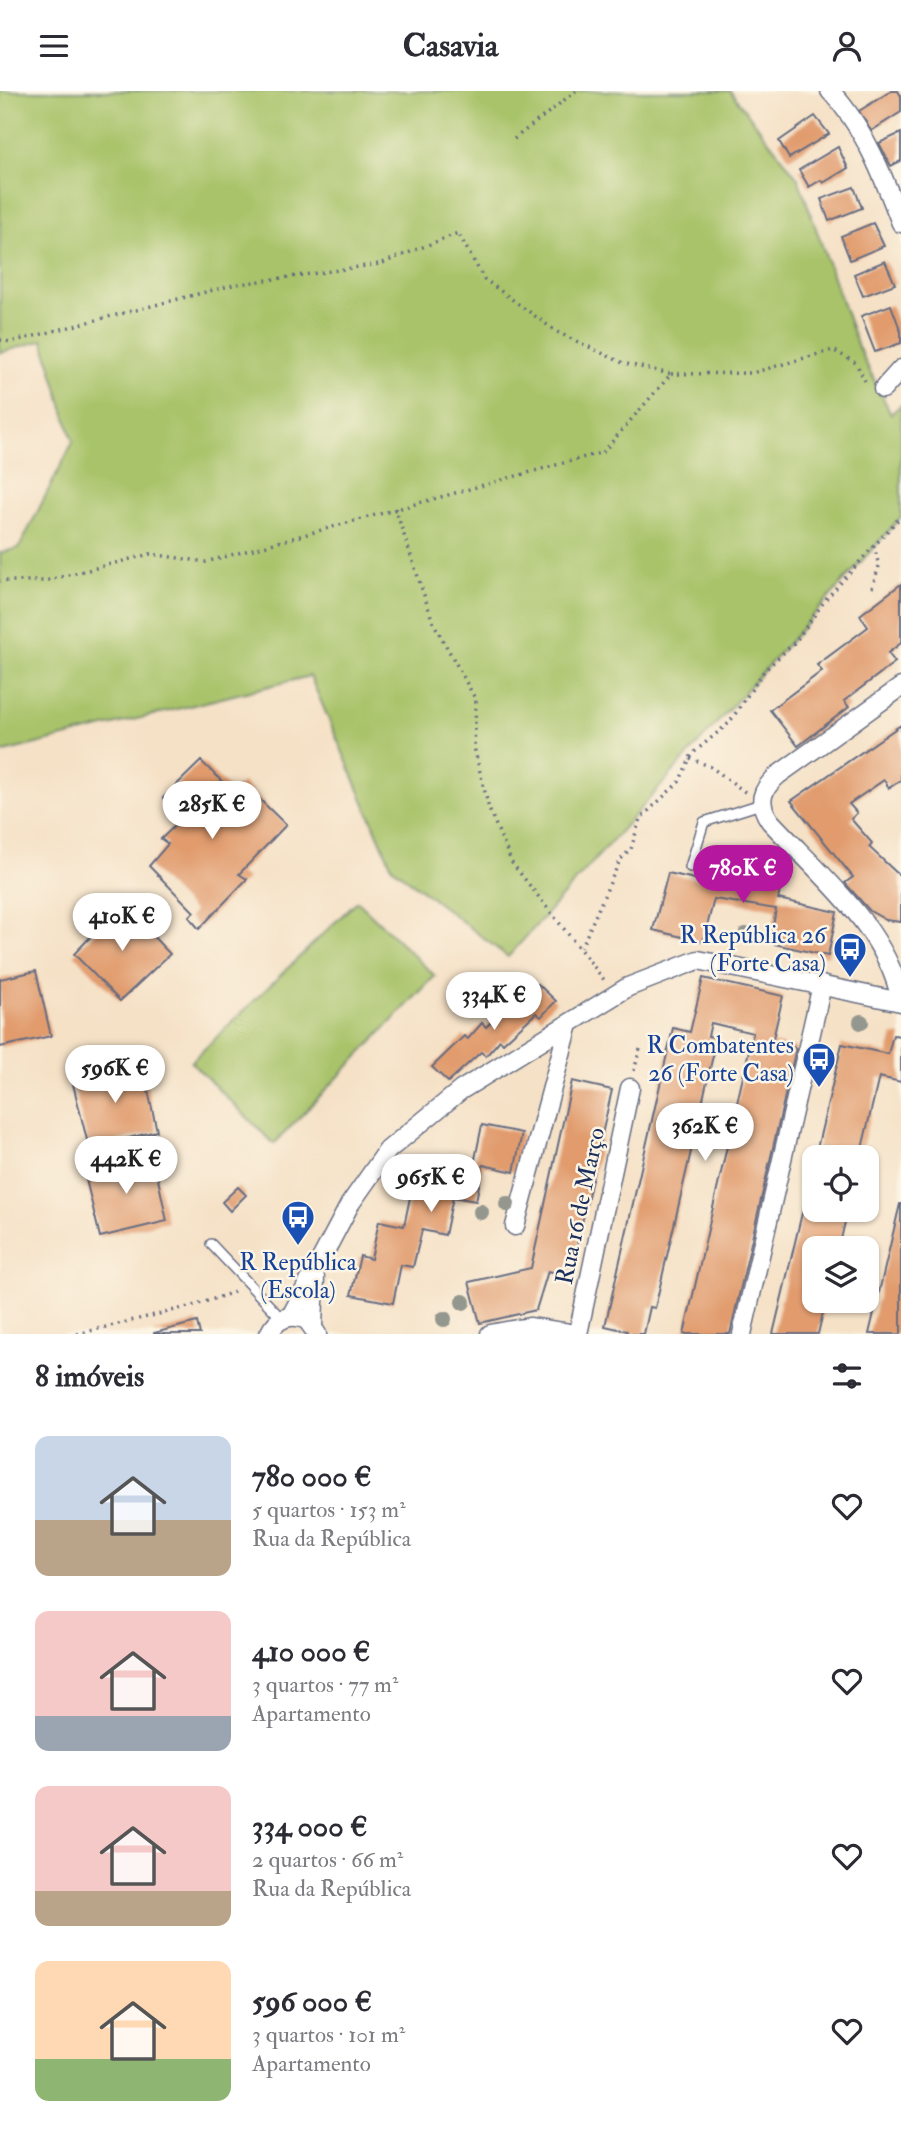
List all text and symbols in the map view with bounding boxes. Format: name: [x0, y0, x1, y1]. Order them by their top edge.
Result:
text: Casavia: [403, 26, 498, 66]
icon: menu: [35, 27, 73, 65]
icon: person: [828, 27, 866, 65]
pin: 285K €: [155, 781, 269, 841]
text: 285K €: [179, 789, 245, 818]
pin: 780K €: [686, 845, 800, 905]
text: 780K €: [709, 853, 777, 882]
pin: 410K €: [65, 893, 179, 953]
text: 410K €: [89, 901, 155, 930]
place label: R República 26 (Forte Casa): [679, 920, 828, 979]
bus stop icon: R República 26 (Forte Casa): [831, 930, 869, 979]
pin: 334K €: [437, 972, 551, 1032]
text: 334K €: [462, 980, 526, 1009]
place label: R Combatentes 26 (Forte Casa): [646, 1030, 794, 1089]
bus stop icon: R Combatentes 26 (Forte Casa): [800, 1040, 838, 1089]
pin: 596K €: [58, 1045, 172, 1105]
text: 596K €: [81, 1053, 149, 1082]
pin: 362K €: [648, 1103, 762, 1163]
text: 362K €: [672, 1111, 738, 1140]
street label: Rua 16 de Março: [549, 1125, 612, 1287]
pin: 442K €: [69, 1137, 183, 1196]
text: 442K €: [91, 1144, 161, 1173]
map controls: [802, 1145, 879, 1313]
button: locate: [802, 1145, 879, 1222]
pin: 965K €: [374, 1155, 488, 1214]
text: 965K €: [397, 1162, 465, 1191]
bus stop icon: R República (Escola): [279, 1198, 317, 1247]
button: layers: [802, 1236, 879, 1313]
place label: R República (Escola): [239, 1247, 358, 1306]
icon: filters: [828, 1357, 866, 1395]
text: 8 imóveis: [35, 1358, 144, 1395]
text: 780 000 €: [252, 1458, 372, 1495]
icon: home: [91, 1464, 175, 1548]
icon: heart: [828, 1487, 866, 1525]
text: 5 quartos · 153 m²: [252, 1495, 406, 1524]
text: Rua da República: [252, 1524, 411, 1553]
text: 410 000 €: [252, 1633, 370, 1670]
icon: home: [91, 1639, 175, 1723]
icon: heart: [828, 1662, 866, 1700]
text: 3 quartos · 77 m²: [252, 1670, 398, 1699]
text: Apartamento: [252, 1699, 371, 1728]
text: 334 000 €: [252, 1808, 367, 1845]
icon: home: [91, 1814, 175, 1898]
icon: heart: [828, 1837, 866, 1875]
text: 2 quartos · 66 m²: [252, 1845, 403, 1874]
text: Rua da República: [252, 1874, 411, 1903]
text: 596 000 €: [252, 1983, 372, 2020]
icon: home: [91, 1989, 175, 2073]
icon: heart: [828, 2012, 866, 2050]
text: 3 quartos · 101 m²: [252, 2020, 405, 2049]
text: Apartamento: [252, 2049, 371, 2078]

